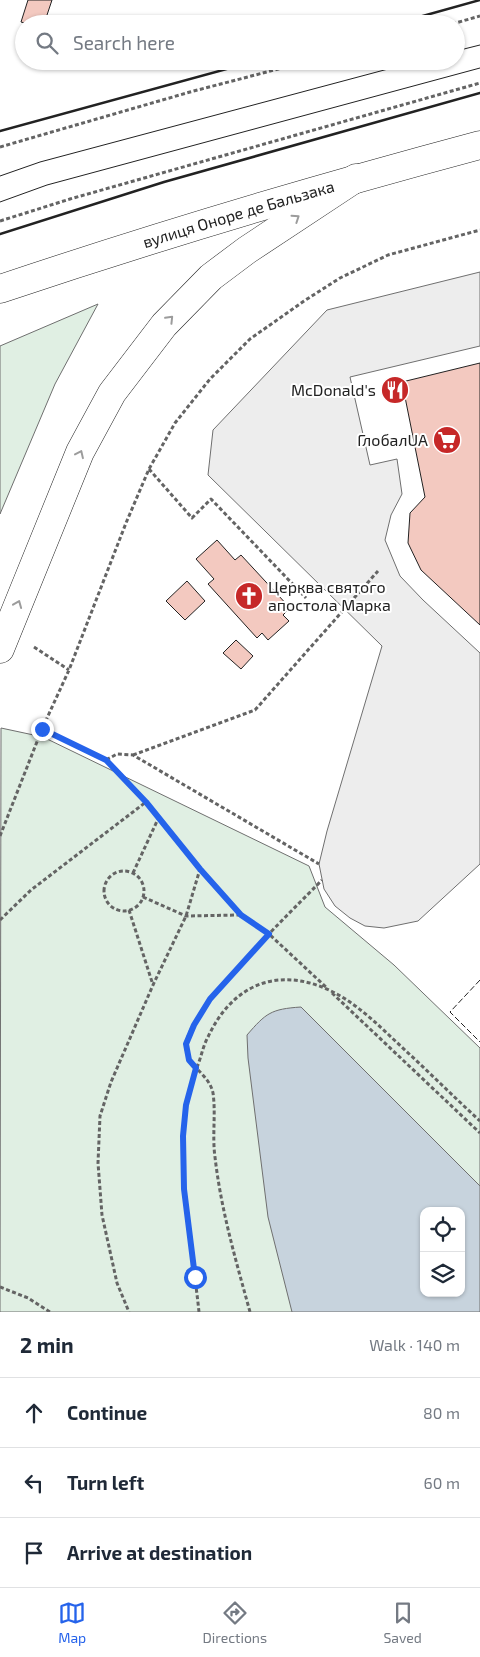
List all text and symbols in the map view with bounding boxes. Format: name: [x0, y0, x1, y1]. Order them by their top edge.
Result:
search box: [15, 15, 465, 70]
icon: search: [33, 29, 61, 57]
text: Search here: [73, 31, 175, 54]
street label: вулиця Оноре де Бальзака: [140, 176, 336, 251]
one-way arrow: [290, 215, 300, 224]
one-way arrow: [164, 316, 173, 325]
restaurant icon: McDonald's: [380, 375, 410, 405]
place label: McDonald's: [291, 380, 376, 399]
supermarket icon: ГлобалUA: [432, 425, 462, 455]
place label: ГлобалUA: [357, 430, 428, 449]
one-way arrow: [73, 450, 84, 459]
place label: Церква святого апостола Марка: [268, 577, 391, 614]
church icon: Церква святого апостола Марка: [234, 581, 264, 611]
one-way arrow: [12, 600, 22, 609]
route end: [31, 718, 54, 741]
map controls: [420, 1207, 465, 1297]
button: locate: [420, 1207, 465, 1252]
button: layers: [420, 1252, 465, 1297]
route start: [184, 1266, 207, 1289]
text: 2 min: [20, 1332, 74, 1357]
text: Walk · 140 m: [369, 1335, 460, 1354]
icon: ahead: [20, 1399, 48, 1427]
text: Continue: [67, 1401, 147, 1424]
text: 80 m: [423, 1403, 460, 1422]
icon: left: [20, 1469, 48, 1497]
text: Turn left: [67, 1471, 144, 1494]
text: 60 m: [424, 1473, 460, 1492]
icon: arrive: [20, 1539, 48, 1567]
text: Arrive at destination: [67, 1541, 252, 1564]
tab: Map: [58, 1599, 86, 1646]
tab: Directions: [203, 1599, 267, 1646]
tab: Saved: [383, 1599, 422, 1646]

